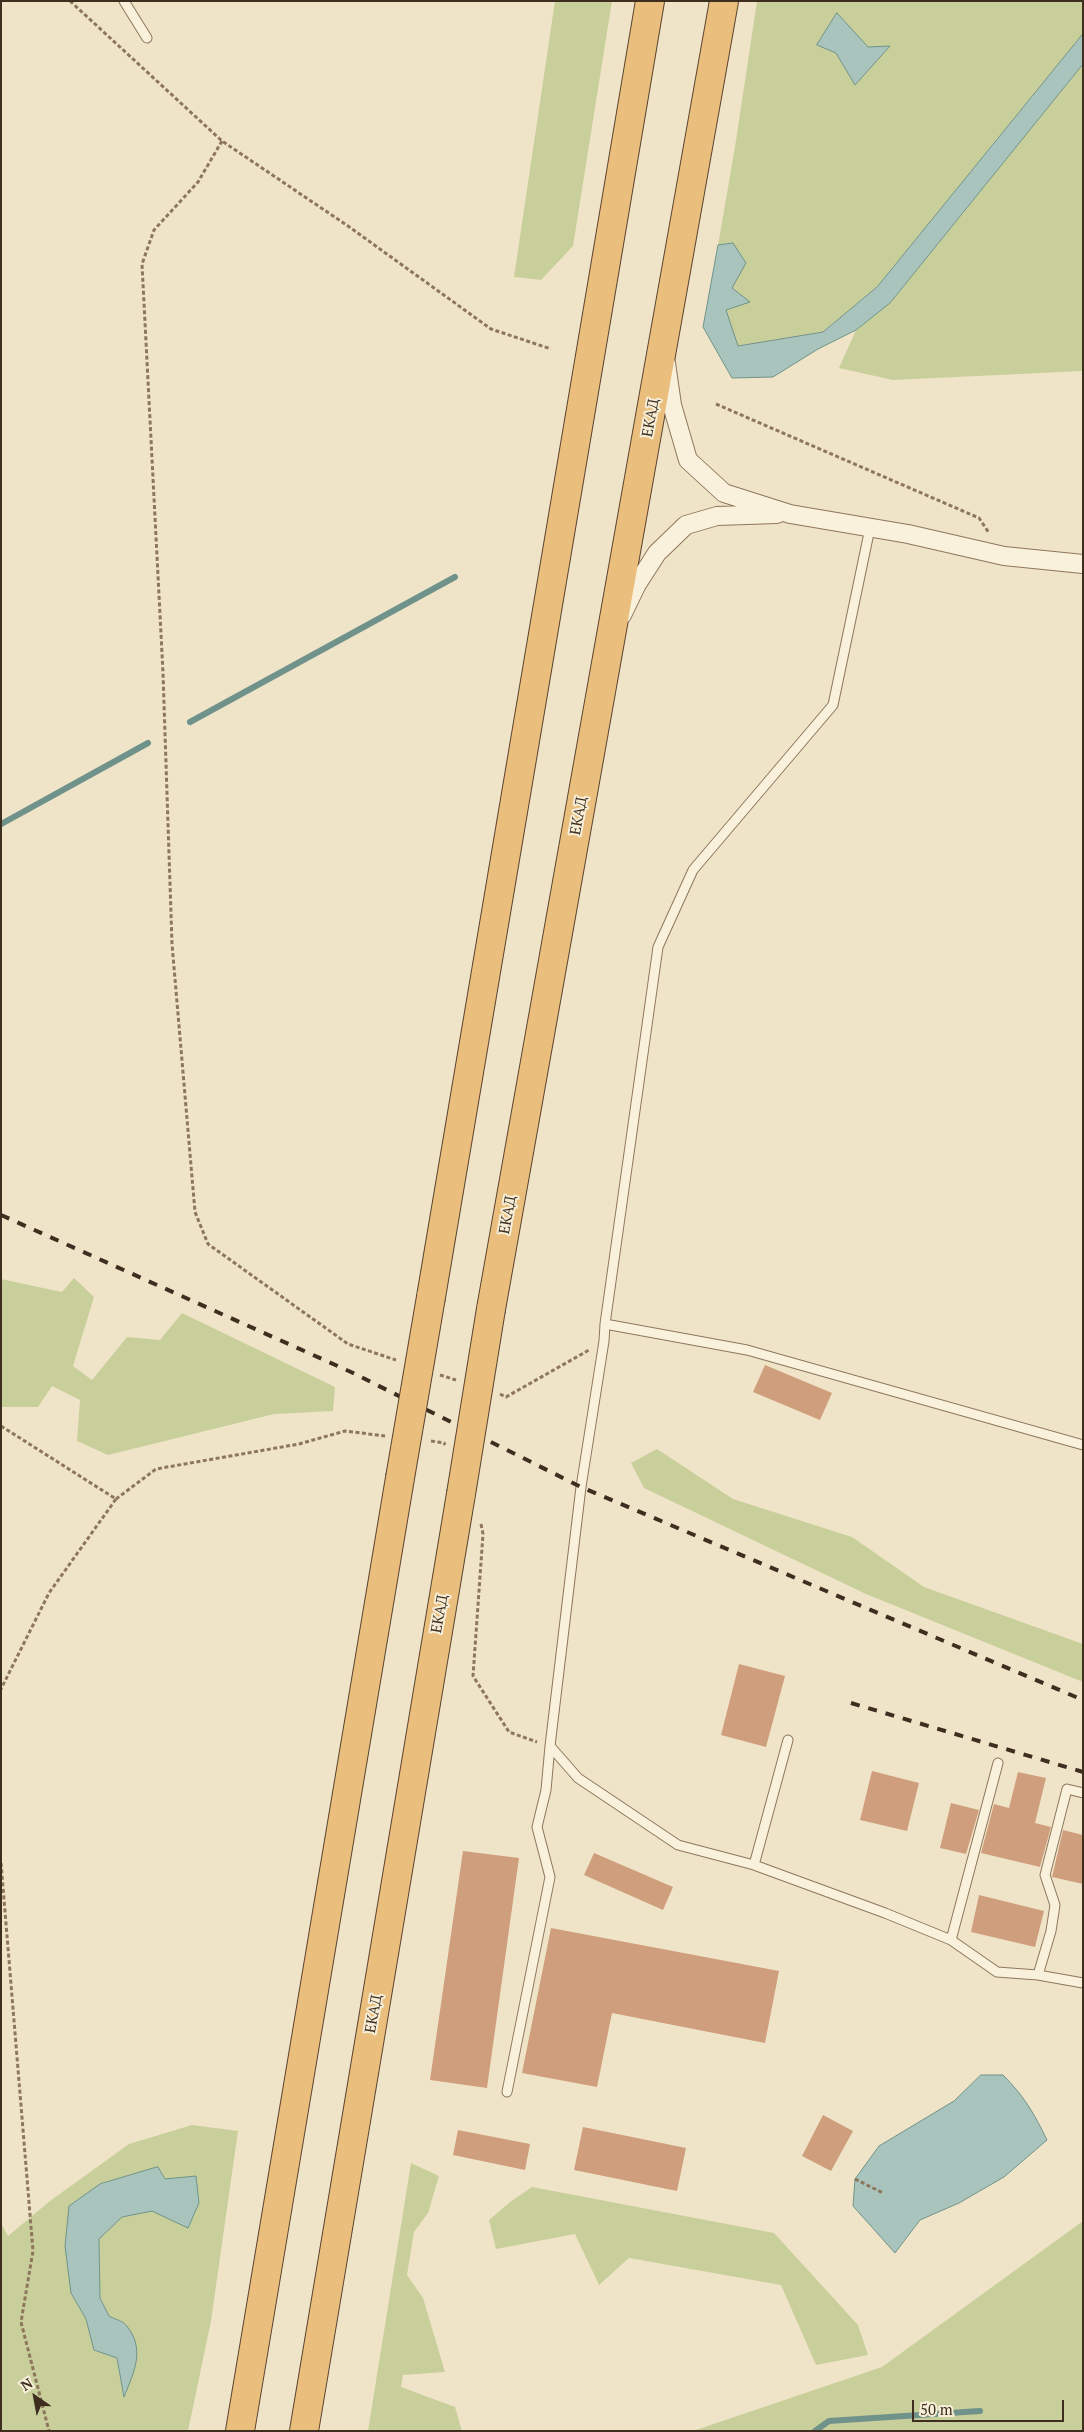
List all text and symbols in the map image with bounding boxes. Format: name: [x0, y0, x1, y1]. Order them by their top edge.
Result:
street label: ЕКАД: [639, 397, 663, 439]
street label: ЕКАД: [567, 795, 591, 837]
street label: ЕКАД: [496, 1194, 520, 1236]
street label: ЕКАД: [428, 1593, 452, 1635]
street label: ЕКАД: [362, 1993, 386, 2035]
north arrow: [10, 2372, 60, 2422]
text: N: [17, 2373, 36, 2395]
scale bar: [914, 2390, 1066, 2422]
text: 50 m: [920, 2399, 953, 2419]

